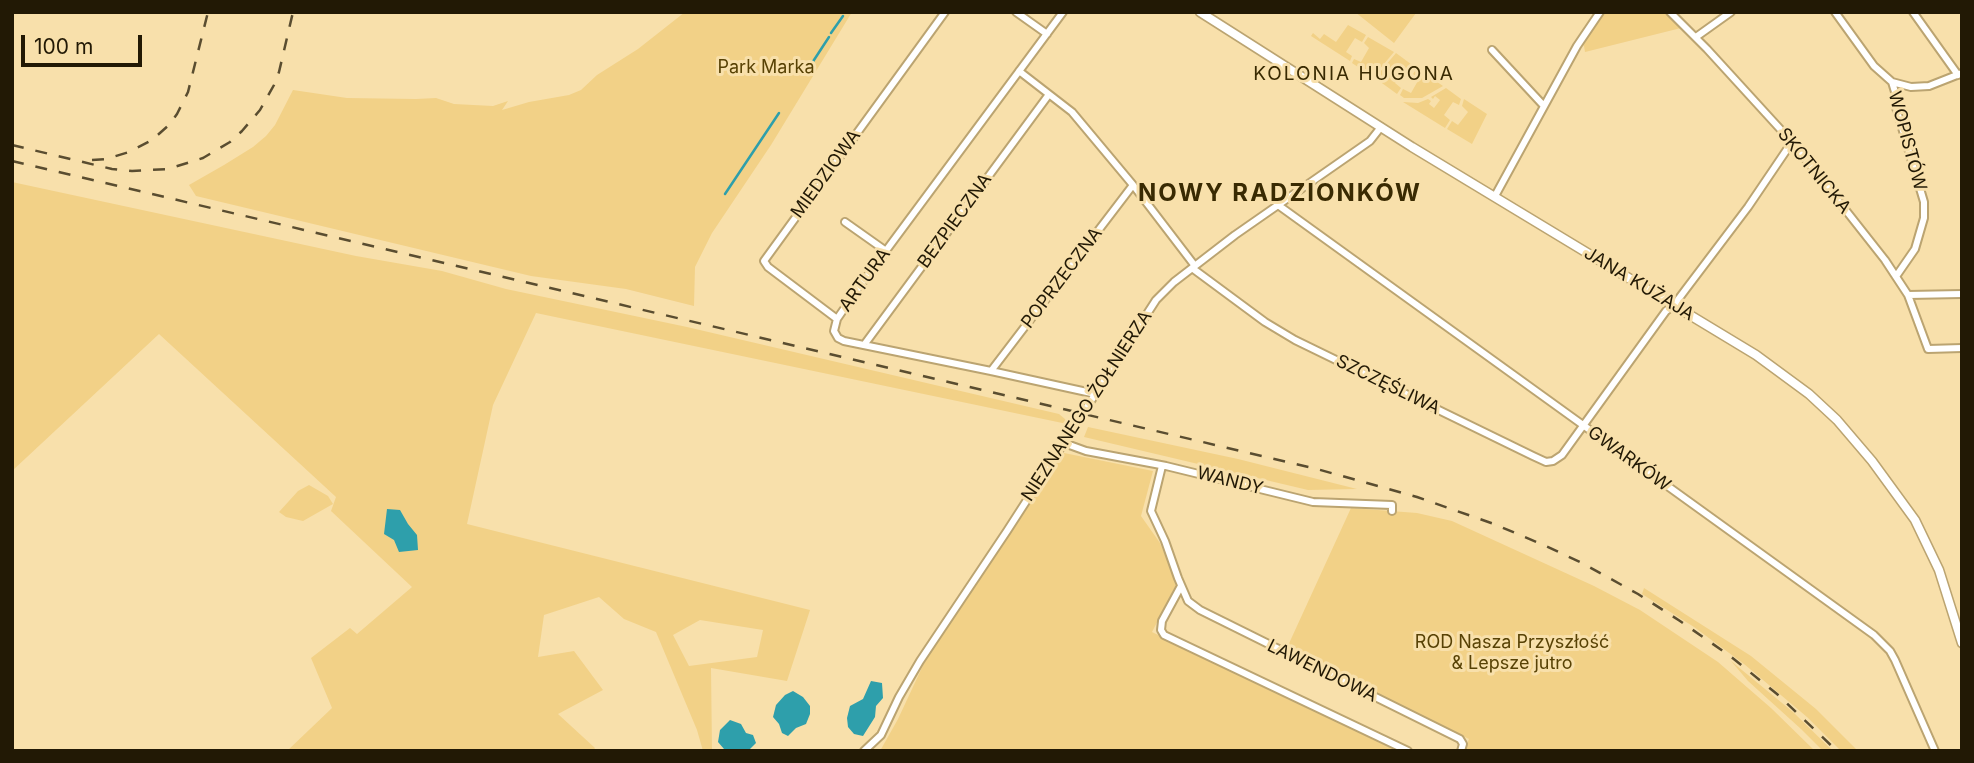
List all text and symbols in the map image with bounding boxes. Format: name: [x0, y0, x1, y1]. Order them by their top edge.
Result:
scale bar: [24, 21, 145, 65]
text: 100 m: [34, 34, 93, 59]
park label: Park Marka: [717, 57, 815, 79]
district label: KOLONIA HUGONA: [1255, 63, 1453, 85]
street label: WOPISTÓW: [1883, 89, 1931, 193]
street label: SKOTNICKA: [1773, 124, 1855, 218]
street label: MIEDZIOWA: [787, 126, 865, 222]
street label: BEZPIECZNA: [913, 170, 997, 272]
district label: NOWY RADZIONKÓW: [1140, 180, 1420, 208]
street label: POPRZECZNA: [1017, 223, 1107, 333]
street label: JANA KUŻAJA: [1580, 243, 1698, 325]
street label: ARTURA: [835, 244, 895, 316]
street label: NIEZNANEGO ŻOŁNIERZA: [1017, 307, 1157, 505]
street label: SZCZĘŚLIWA: [1332, 350, 1444, 420]
street label: GWARKÓW: [1583, 422, 1675, 496]
street label: WANDY: [1195, 462, 1265, 500]
park label: ROD Nasza Przyszłość & Lepsze jutro: [1415, 632, 1609, 674]
street label: LAWENDOWA: [1264, 635, 1380, 707]

